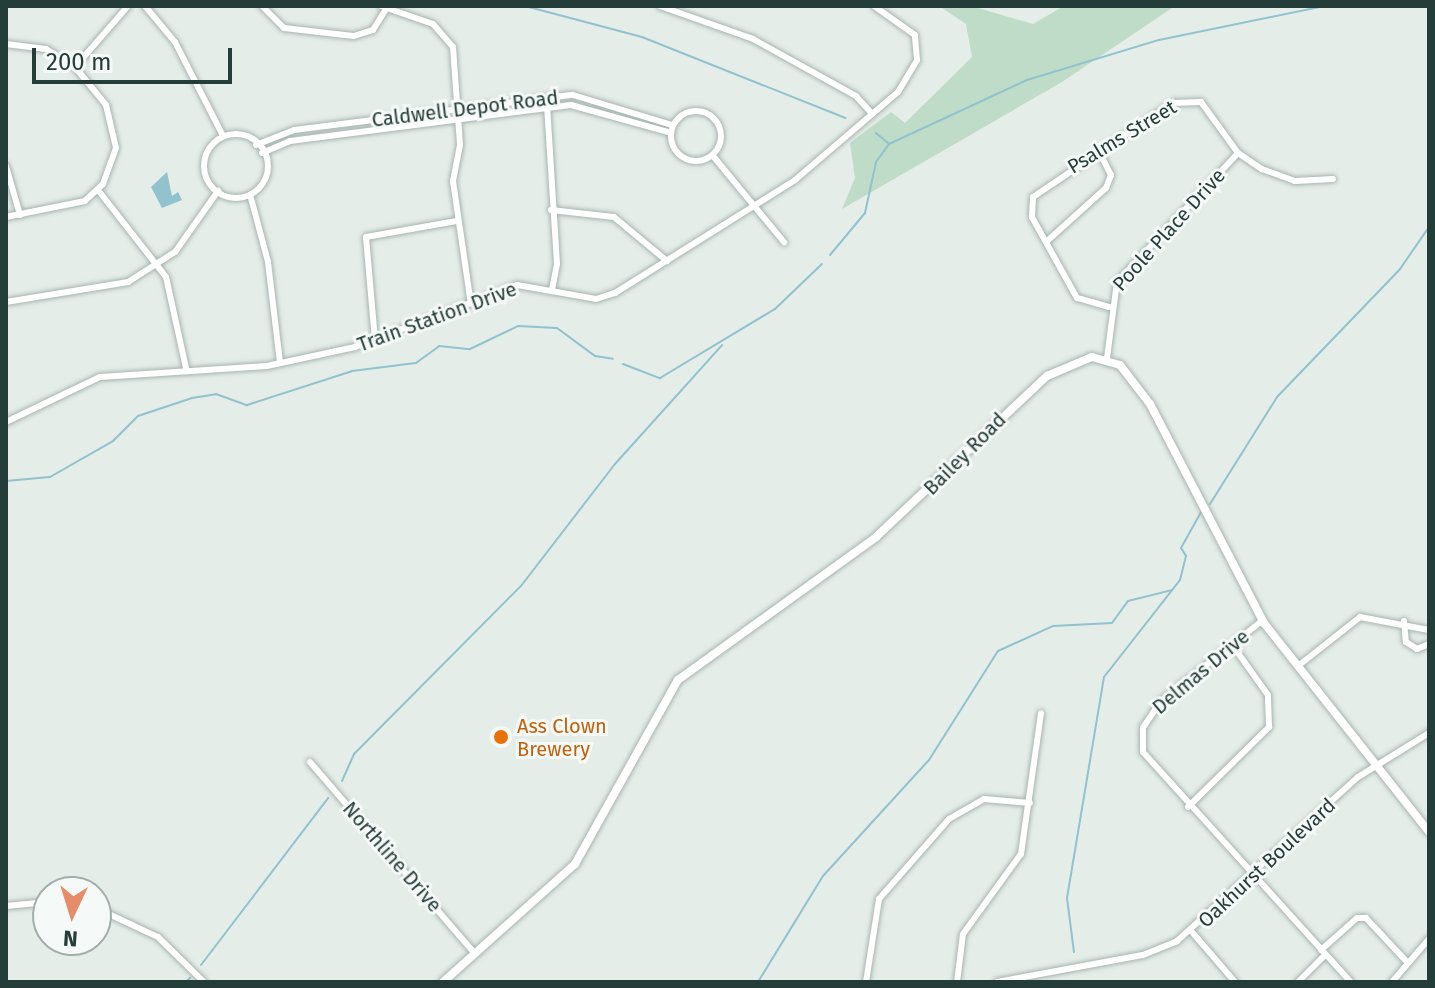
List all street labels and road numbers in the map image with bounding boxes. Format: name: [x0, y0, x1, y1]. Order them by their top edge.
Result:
street label: Caldwell Depot Road: [370, 86, 560, 132]
street label: Psalms Street: [1063, 95, 1181, 179]
street label: Poole Place Drive: [1108, 164, 1230, 296]
street label: Train Station Drive: [354, 277, 520, 357]
street label: Bailey Road: [919, 408, 1011, 500]
street label: Delmas Drive: [1148, 625, 1254, 719]
street label: Oakhurst Boulevard: [1193, 793, 1341, 933]
street label: Northline Drive: [338, 797, 446, 917]

